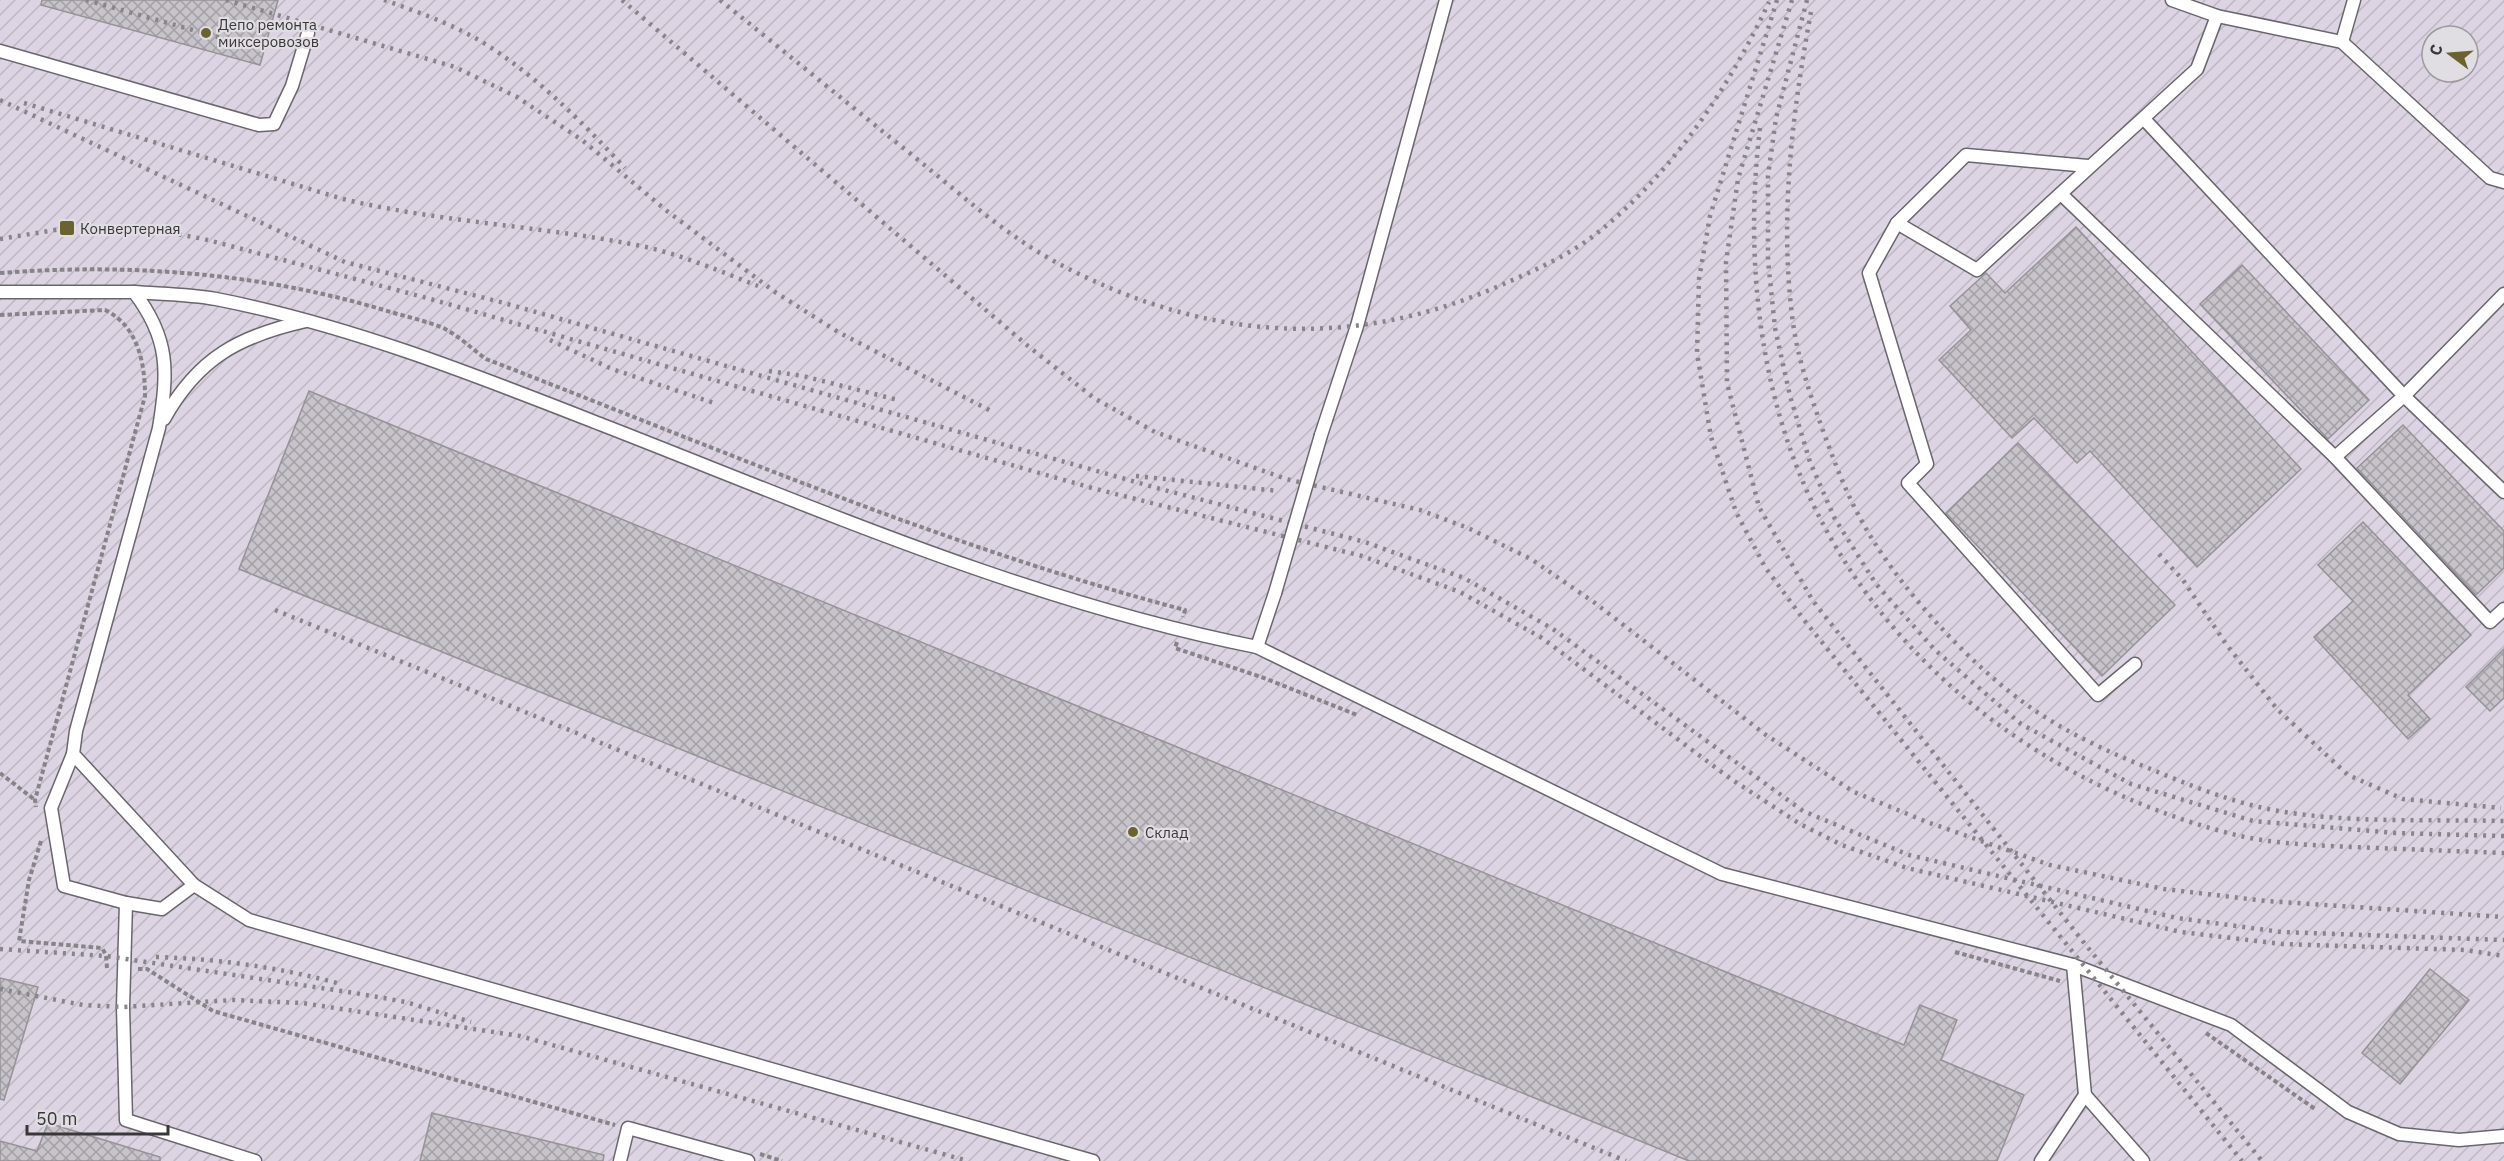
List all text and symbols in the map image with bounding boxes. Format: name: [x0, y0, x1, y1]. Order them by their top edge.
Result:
place label: Депо ремонта миксеровозов: [218, 15, 319, 51]
north arrow: [2420, 24, 2480, 84]
marker: Депо ремонта миксеровозов: [199, 26, 213, 40]
text: С: [2425, 42, 2447, 58]
marker: Конвертерная: [58, 219, 76, 237]
place label: Конвертерная: [80, 219, 181, 238]
place label: Склад: [1145, 823, 1188, 842]
marker: Склад: [1126, 825, 1140, 839]
scale bar: [27, 1098, 168, 1136]
text: 50 m: [36, 1107, 78, 1130]

